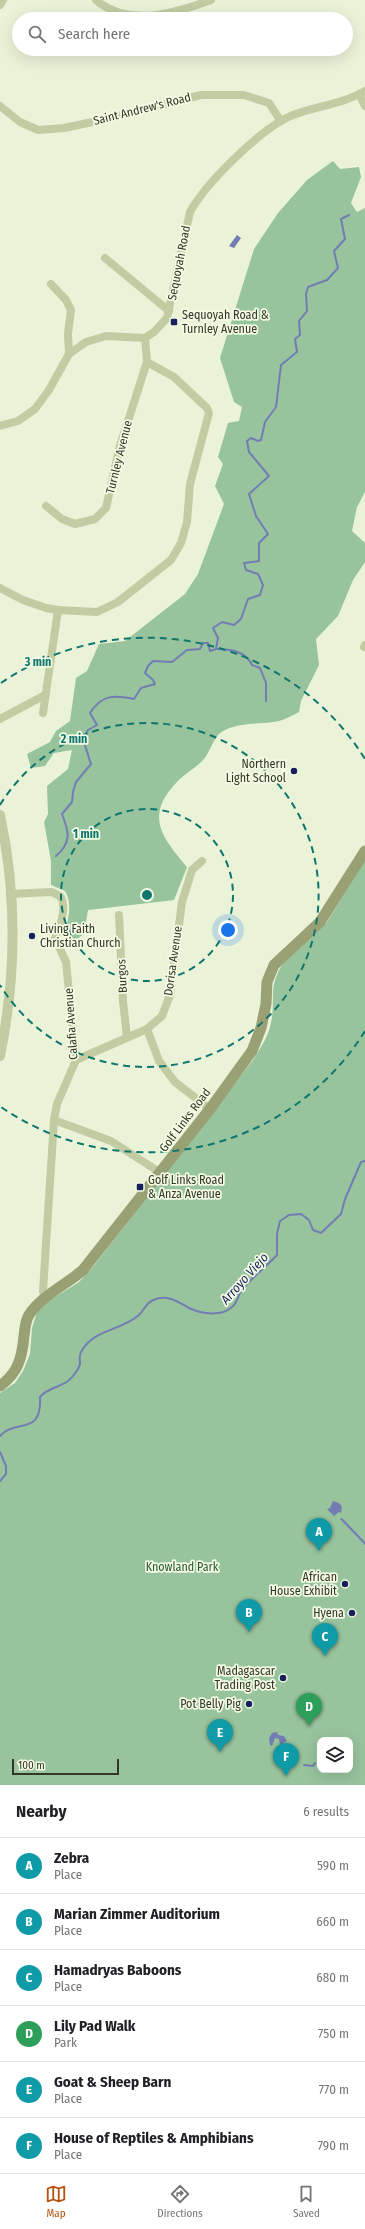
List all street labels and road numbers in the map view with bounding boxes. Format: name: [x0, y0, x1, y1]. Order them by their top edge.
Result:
street label: Saint Andrew's Road: [92, 90, 192, 128]
street label: Sequoyah Road: [165, 224, 193, 302]
street label: Turnley Avenue: [103, 419, 135, 495]
street label: Dorisa Avenue: [161, 925, 185, 997]
street label: Burgos: [114, 959, 130, 993]
street label: Calafia Avenue: [62, 988, 80, 1060]
street label: Golf Links Road: [157, 1085, 213, 1155]

